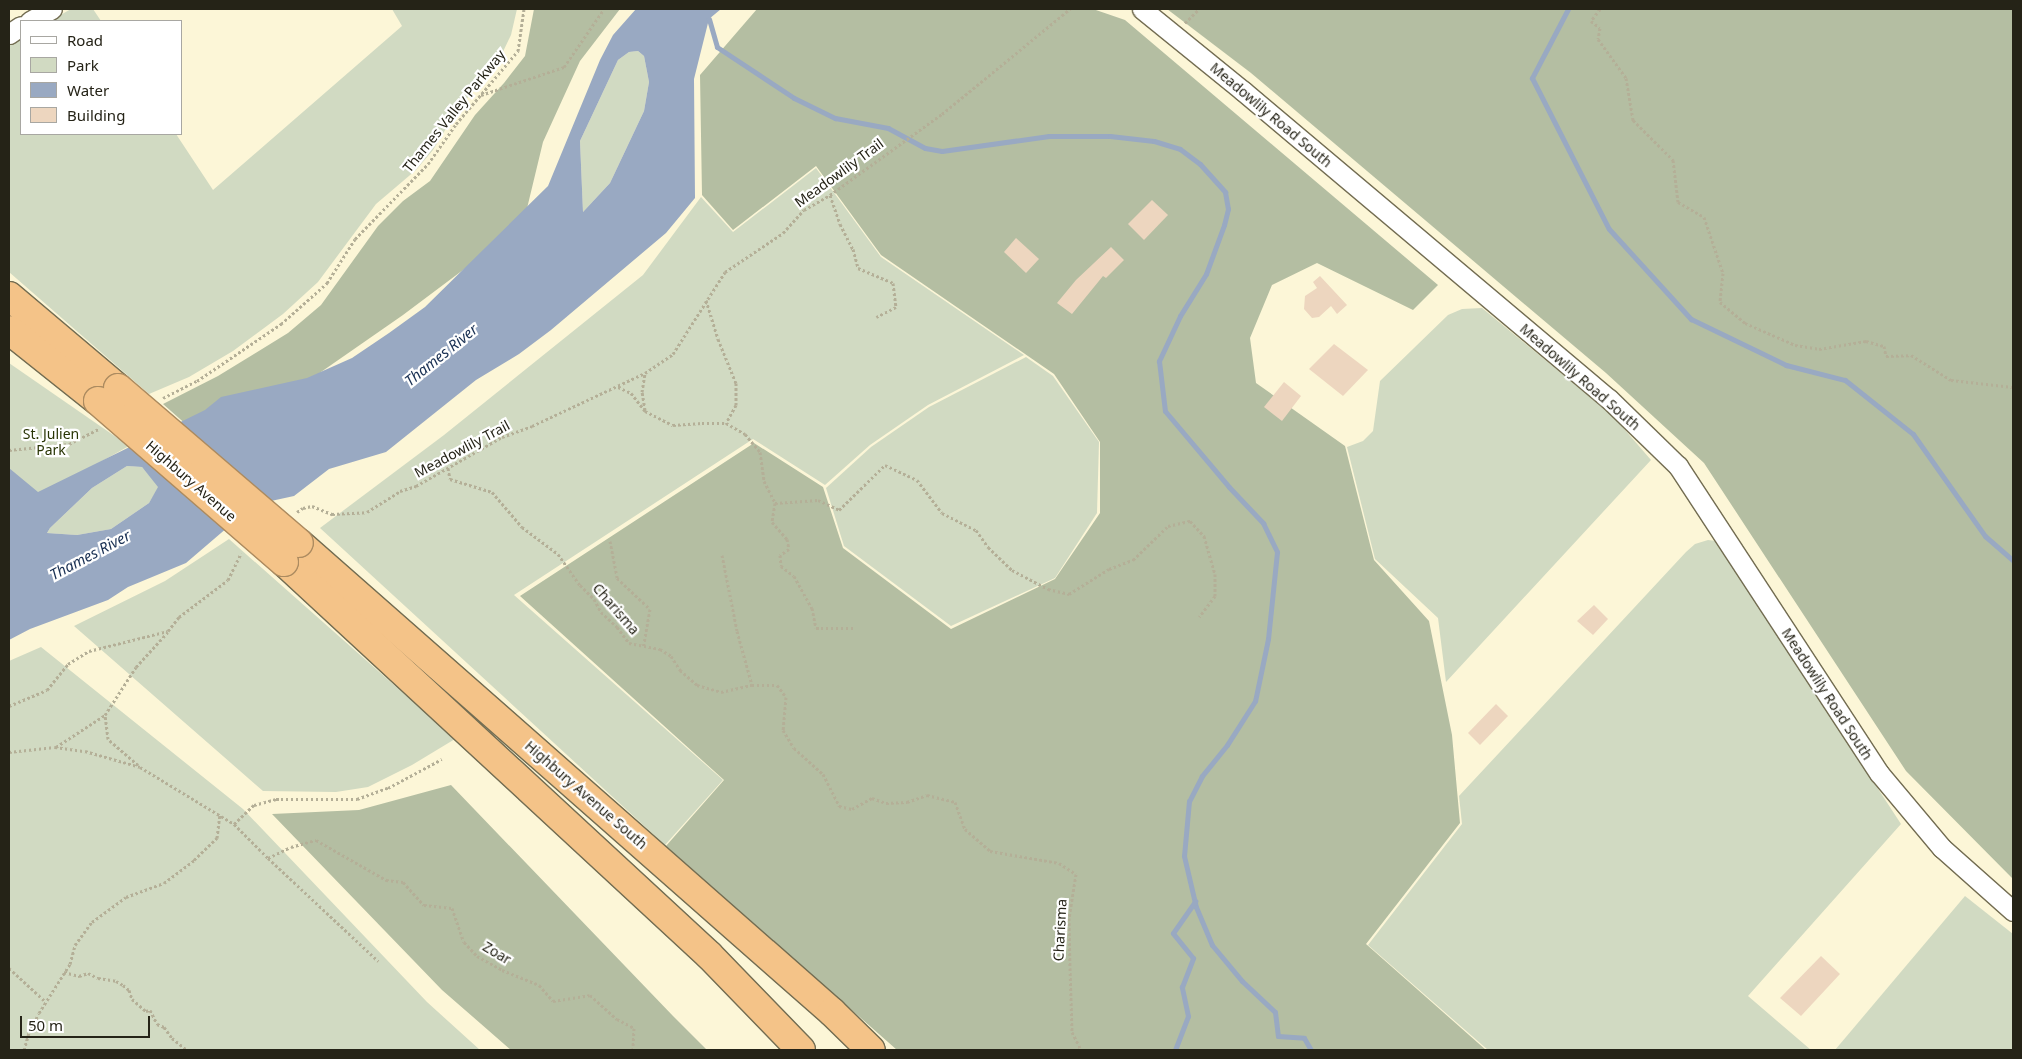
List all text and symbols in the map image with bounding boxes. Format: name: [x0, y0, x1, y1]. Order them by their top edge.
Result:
legend: [20, 20, 182, 135]
text: Road: [67, 30, 103, 50]
street label: Thames Valley Parkway: [399, 46, 509, 176]
text: Park: [67, 55, 99, 75]
street label: Meadowlily Road South: [1207, 59, 1335, 171]
text: Water: [67, 80, 109, 100]
text: Building: [67, 105, 125, 125]
street label: Meadowlily Trail: [791, 135, 887, 211]
water label: Thames River: [401, 320, 481, 390]
street label: Meadowlily Road South: [1517, 320, 1643, 434]
street label: Meadowlily Trail: [411, 417, 513, 481]
park label: St. Julien Park: [23, 426, 79, 458]
street label: Highbury Avenue: [142, 437, 240, 525]
water label: Thames River: [47, 526, 133, 584]
street label: Charisma: [589, 580, 643, 638]
street label: Meadowlily Road South: [1778, 625, 1876, 763]
street label: Highbury Avenue South: [521, 737, 651, 853]
street label: Charisma: [1050, 898, 1070, 962]
street label: Zoar: [480, 938, 514, 968]
scale bar: [22, 1006, 152, 1038]
text: 50 m: [28, 1015, 63, 1035]

